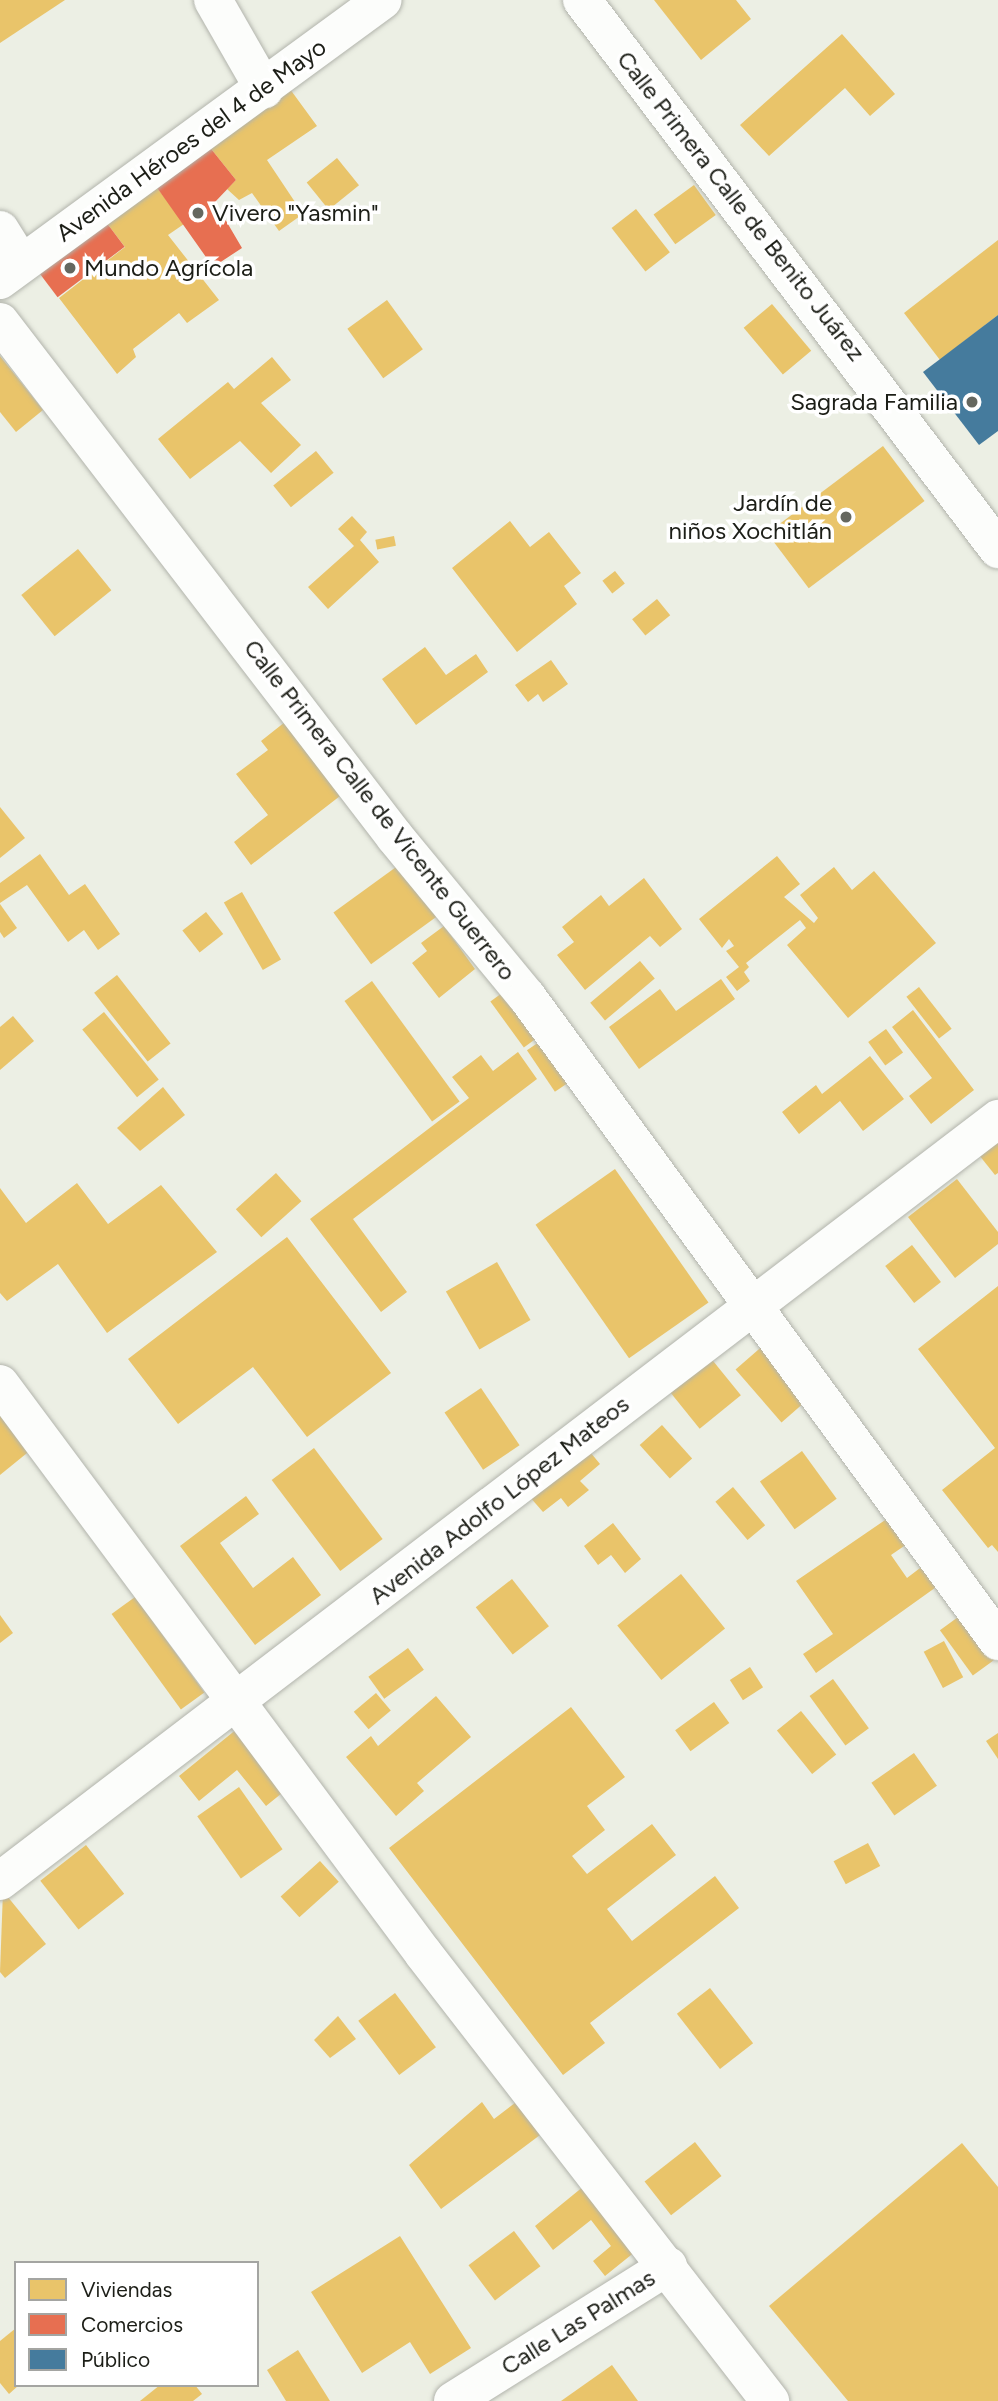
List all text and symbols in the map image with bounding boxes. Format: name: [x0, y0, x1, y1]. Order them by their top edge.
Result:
street label: Avenida Héroes del 4 de Mayo: [50, 32, 332, 248]
street label: Calle Primera Calle de Benito Juárez: [611, 45, 871, 367]
place label: Vivero "Yasmin": [212, 199, 379, 227]
marker: Vivero "Yasmin": [190, 205, 206, 221]
place label: Mundo Agrícola: [84, 254, 253, 282]
marker: Mundo Agrícola: [62, 260, 78, 276]
place label: Sagrada Familia: [790, 388, 958, 416]
marker: Sagrada Familia: [964, 394, 980, 410]
place label: Jardín de niños Xochitlán: [669, 489, 832, 545]
marker: Jardín de niños Xochitlán: [838, 509, 854, 525]
street label: Calle Primera Calle de Vicente Guerrero: [238, 634, 522, 986]
street label: Avenida Adolfo López Mateos: [363, 1390, 635, 1610]
legend: [14, 2261, 259, 2387]
street label: Calle Las Palmas: [496, 2263, 660, 2381]
text: Viviendas: [81, 2277, 172, 2302]
text: Comercios: [81, 2312, 183, 2337]
text: Público: [81, 2347, 150, 2372]

